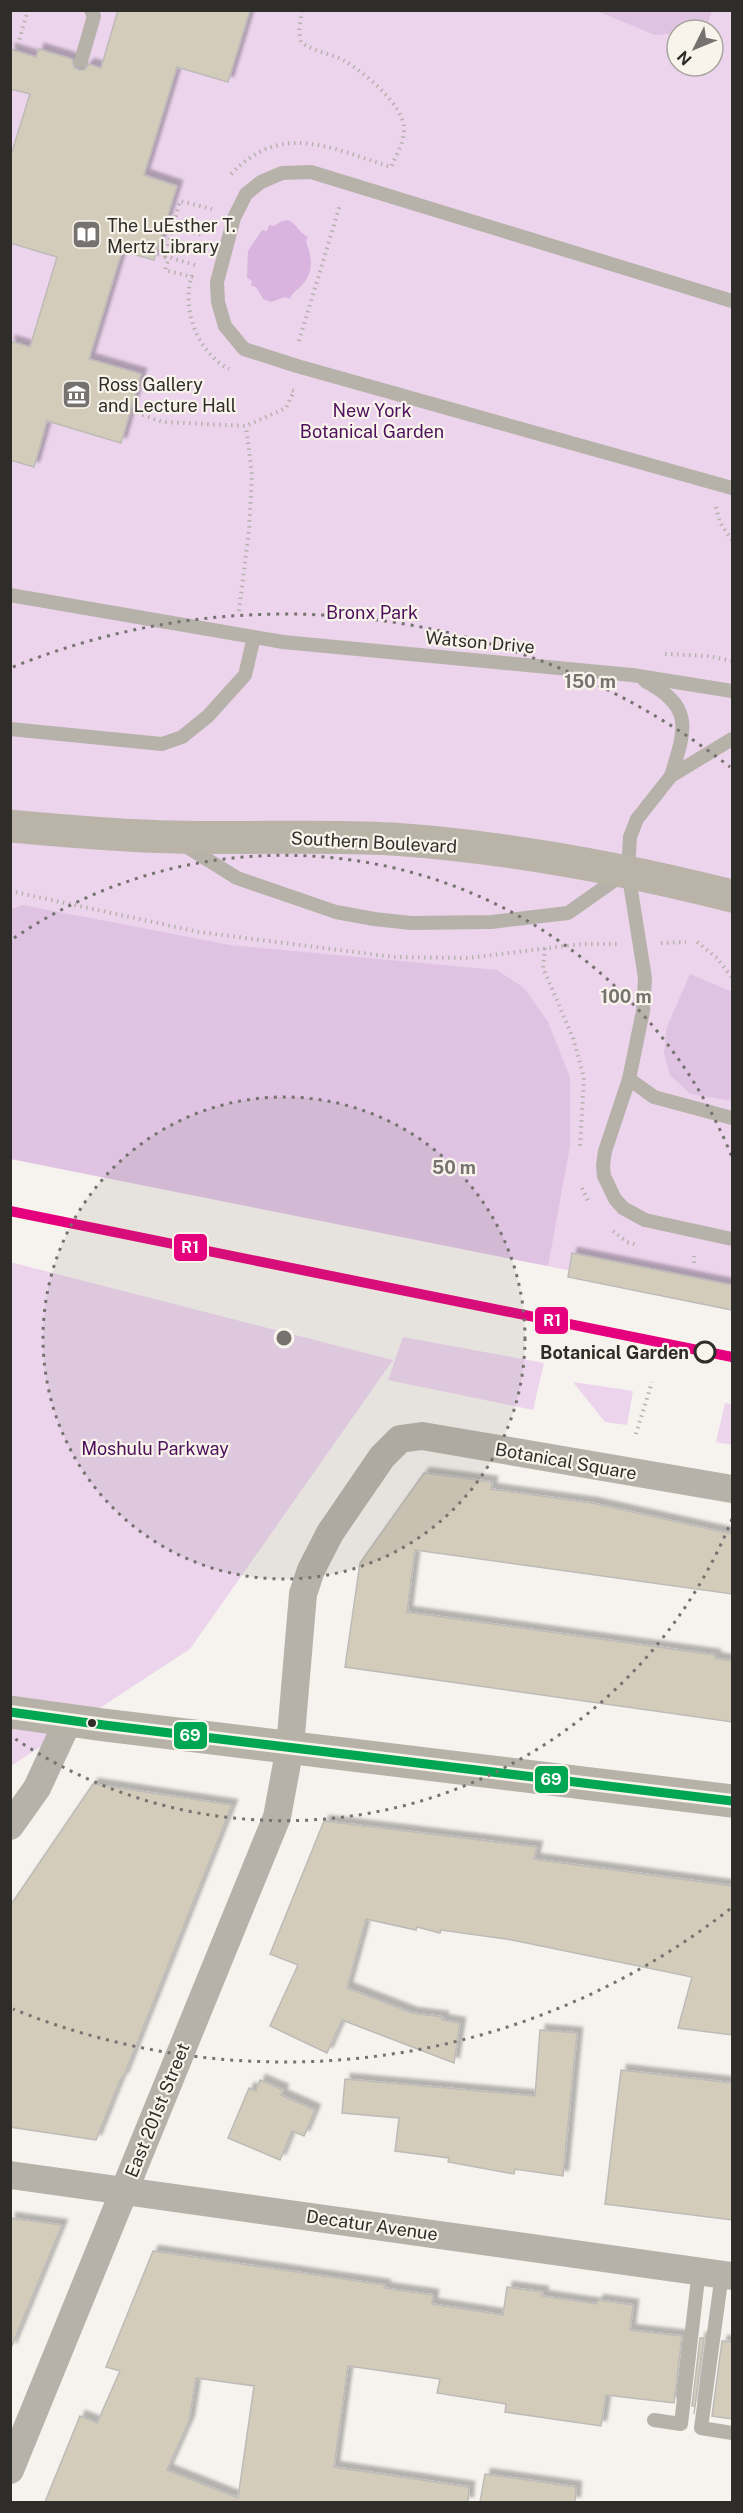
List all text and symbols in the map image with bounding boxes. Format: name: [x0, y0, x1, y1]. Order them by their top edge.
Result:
north arrow: [665, 18, 725, 78]
text: N: [673, 47, 696, 69]
place label: The LuEsther T. Mertz Library: [107, 215, 236, 257]
library icon: The LuEsther T. Mertz Library: [70, 219, 102, 251]
place label: Ross Gallery and Lecture Hall: [98, 374, 236, 416]
museum icon: Ross Gallery and Lecture Hall: [61, 378, 93, 410]
park label: New York Botanical Garden: [300, 400, 444, 442]
park label: Bronx Park: [326, 602, 418, 623]
street label: Watson Drive: [424, 627, 536, 657]
text: 150 m: [564, 671, 616, 692]
street label: Southern Boulevard: [290, 827, 458, 857]
text: 100 m: [600, 986, 652, 1007]
text: 50 m: [432, 1157, 476, 1178]
line badge: R1: [173, 1233, 208, 1262]
text: R1: [181, 1238, 199, 1257]
line badge: R1: [534, 1306, 569, 1335]
text: R1: [543, 1311, 561, 1330]
centre of rings: [274, 1328, 294, 1348]
marker: Botanical Garden: [694, 1341, 716, 1363]
place label: Botanical Garden: [540, 1342, 689, 1363]
park label: Moshulu Parkway: [81, 1438, 229, 1459]
street label: Botanical Square: [494, 1438, 638, 1484]
unlabelled marker: [86, 1717, 98, 1729]
line badge: 69: [173, 1721, 208, 1750]
text: 69: [179, 1726, 201, 1745]
line badge: 69: [534, 1765, 569, 1794]
text: 69: [540, 1770, 562, 1789]
street label: East 201st Street: [120, 2040, 194, 2180]
street label: Decatur Avenue: [305, 2205, 439, 2245]

